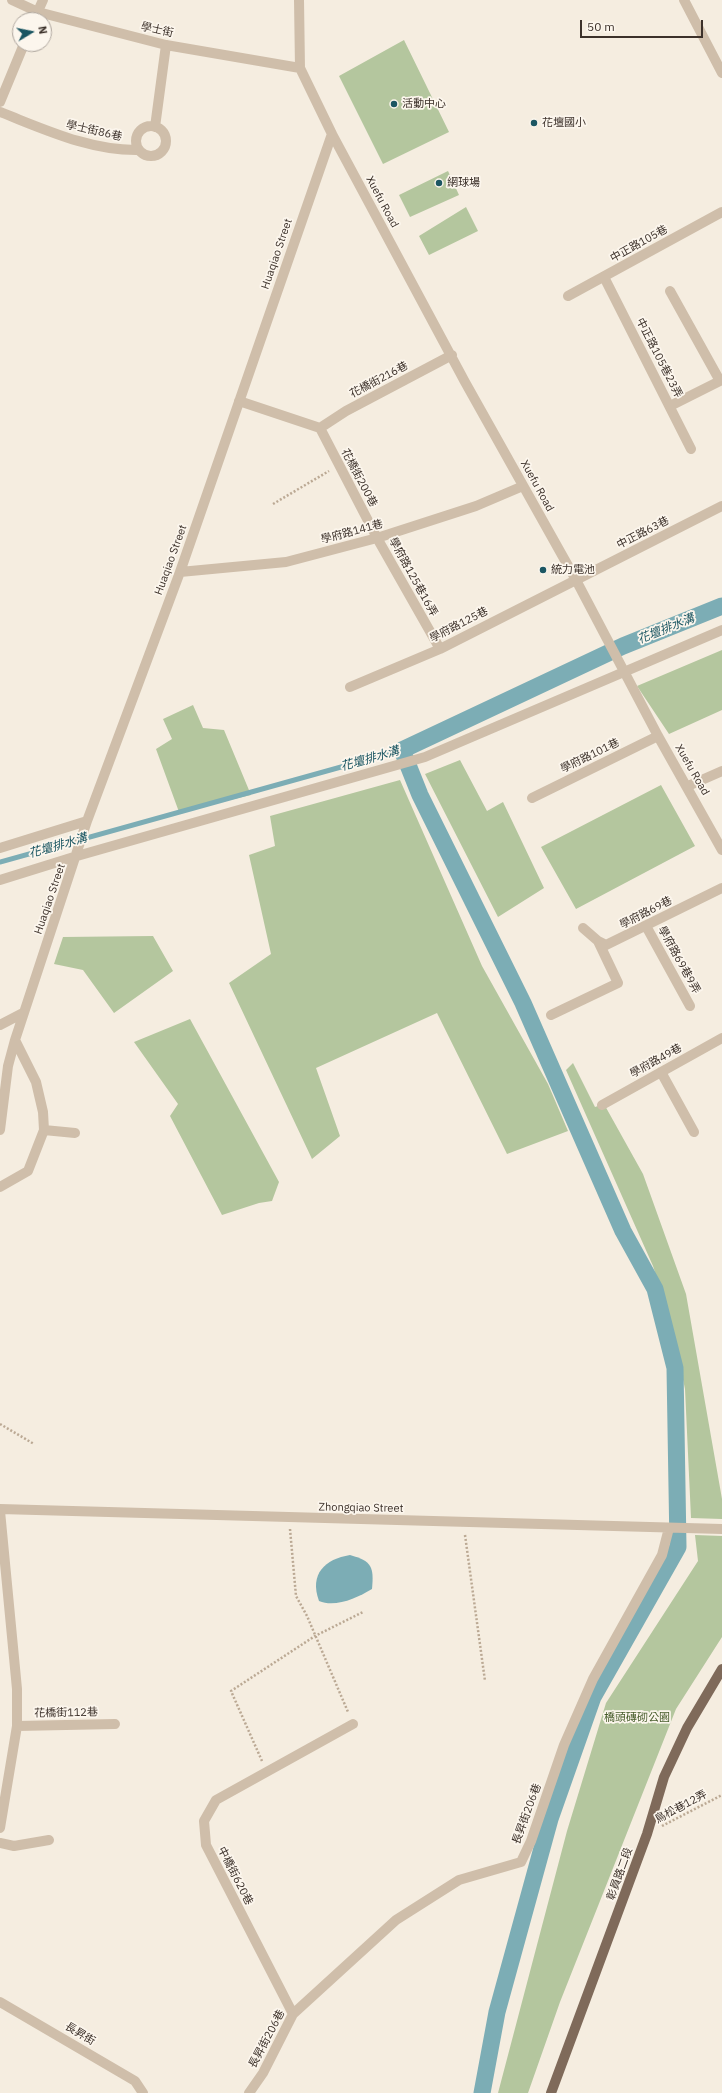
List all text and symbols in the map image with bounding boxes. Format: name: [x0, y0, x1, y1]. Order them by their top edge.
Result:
north arrow: [12, 12, 52, 52]
scale bar: [582, 12, 705, 38]
text: 50 m: [587, 19, 615, 34]
street label: 學士街: [139, 20, 175, 40]
text: N: [35, 25, 50, 35]
place label: 活動中心: [402, 97, 446, 111]
marker: 活動中心: [389, 99, 399, 109]
place label: 花壇國小: [542, 116, 586, 130]
street label: 學士街86巷: [65, 118, 123, 144]
marker: 花壇國小: [529, 118, 539, 128]
street label: Xuefu Road: [363, 174, 401, 230]
place label: 網球場: [447, 176, 480, 190]
marker: 網球場: [434, 178, 444, 188]
street label: Huaqiao Street: [259, 217, 295, 291]
street label: 中正路105巷: [608, 223, 670, 265]
street label: 中正路105巷23弄: [633, 316, 685, 400]
street label: 花橋街216巷: [348, 359, 410, 401]
street label: 花橋街200巷: [338, 447, 380, 509]
street label: Xuefu Road: [518, 458, 556, 514]
street label: 中正路63巷: [615, 514, 671, 552]
street label: 學府路141巷: [319, 517, 385, 547]
street label: Huaqiao Street: [152, 523, 190, 597]
street label: 學府路125巷16弄: [386, 535, 440, 619]
place label: 統力電池: [551, 563, 595, 577]
marker: 統力電池: [538, 565, 548, 575]
street label: 學府路125巷: [428, 605, 490, 645]
water label: 花壇排水溝: [635, 611, 697, 647]
street label: 學府路101巷: [558, 736, 622, 776]
street label: Xuefu Road: [672, 742, 712, 798]
water label: 花壇排水溝: [339, 744, 401, 774]
water label: 花壇排水溝: [27, 831, 89, 861]
street label: Huaqiao Street: [32, 862, 68, 936]
street label: 學府路69巷: [618, 894, 674, 932]
street label: 學府路69巷9弄: [655, 924, 703, 996]
street label: 學府路49巷: [628, 1041, 684, 1081]
street label: Zhongqiao Street: [319, 1501, 403, 1515]
street label: 花橋街112巷: [34, 1706, 98, 1720]
park label: 橋頭磚砌公園: [604, 1711, 670, 1725]
street label: 長昇街206巷: [510, 1782, 544, 1846]
street label: 鳥松巷12弄: [653, 1788, 709, 1826]
street label: 中橋街620巷: [215, 1845, 255, 1907]
street label: 彰員路二段: [604, 1846, 636, 1902]
street label: 長昇街206巷: [246, 2008, 288, 2070]
street label: 長昇街: [62, 2020, 98, 2048]

